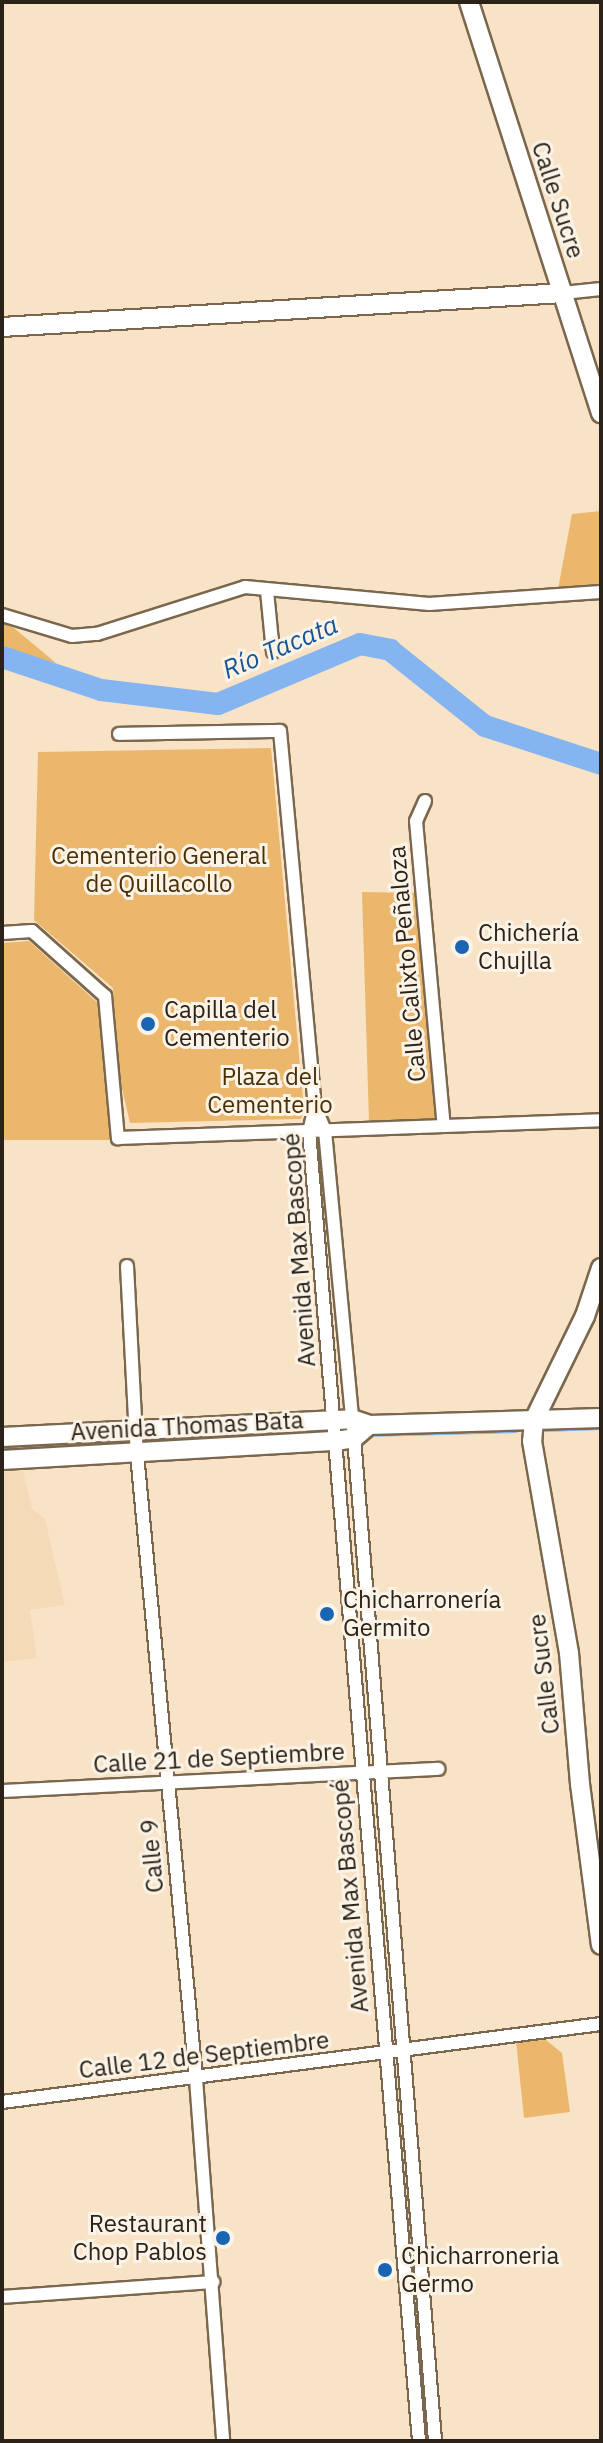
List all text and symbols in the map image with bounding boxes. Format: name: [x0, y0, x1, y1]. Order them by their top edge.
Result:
street label: Calle Sucre: [526, 138, 590, 262]
water label: Río Tacata: [218, 609, 342, 685]
park label: Cementerio General de Quillacollo: [51, 842, 267, 898]
street label: Calle Calixto Peñaloza: [382, 845, 432, 1083]
place label: Chichería Chujlla: [478, 919, 579, 975]
marker: Chichería Chujlla: [453, 938, 471, 956]
place label: Capilla del Cementerio: [164, 996, 290, 1052]
marker: Capilla del Cementerio: [139, 1015, 157, 1033]
park label: Plaza del Cementerio: [207, 1063, 333, 1119]
street label: Avenida Max Bascopé: [276, 1132, 322, 1368]
street label: Avenida Thomas Bata: [70, 1406, 304, 1446]
place label: Chicharronería Germito: [343, 1586, 501, 1642]
marker: Chicharronería Germito: [318, 1605, 336, 1623]
street label: Calle Sucre: [522, 1612, 566, 1736]
street label: Calle 21 de Septiembre: [92, 1737, 346, 1779]
street label: Avenida Max Bascopé: [325, 1778, 375, 2014]
street label: Calle 9: [134, 1818, 170, 1894]
street label: Calle 12 de Septiembre: [77, 2025, 331, 2085]
place label: Restaurant Chop Pablos: [73, 2210, 207, 2266]
marker: Restaurant Chop Pablos: [214, 2229, 232, 2247]
place label: Chicharroneria Germo: [401, 2242, 559, 2298]
marker: Chicharroneria Germo: [376, 2261, 394, 2279]

